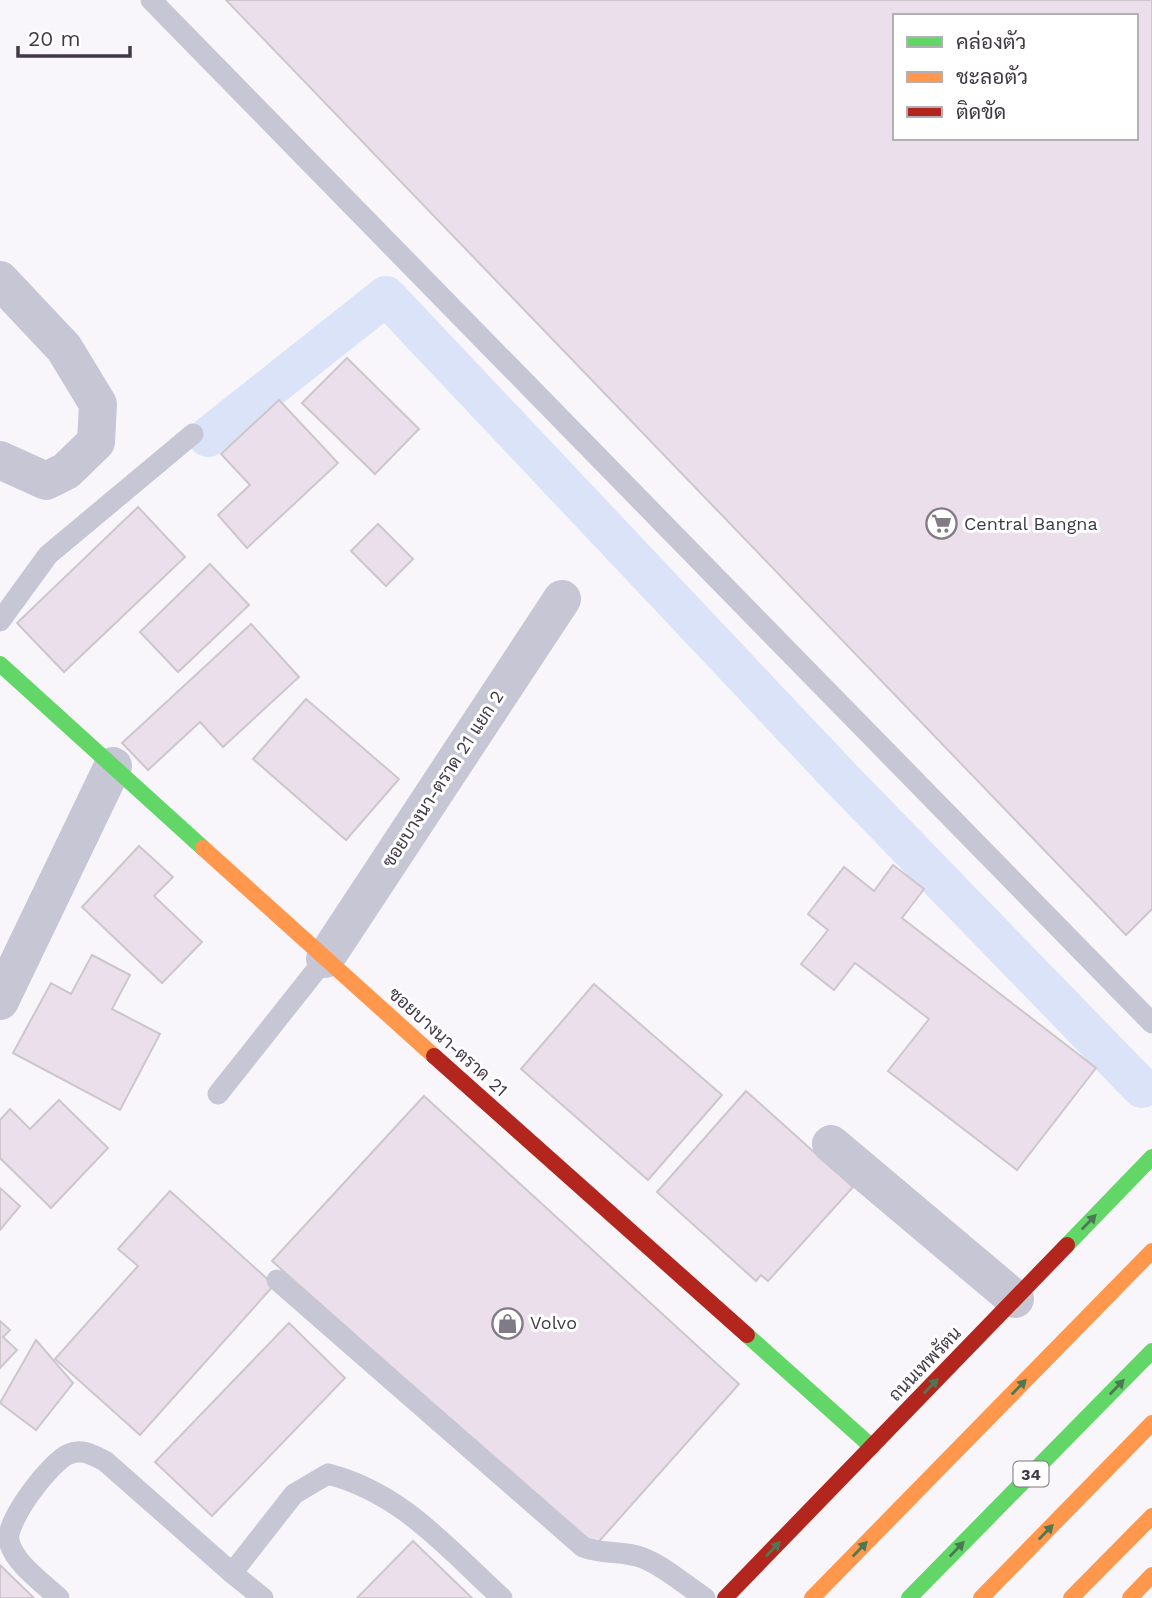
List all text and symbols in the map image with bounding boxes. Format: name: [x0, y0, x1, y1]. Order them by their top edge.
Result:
scale bar: [18, 14, 130, 58]
legend: [893, 14, 1138, 140]
text: 20 m: [28, 26, 80, 51]
text: คล่องตัว: [956, 29, 1026, 54]
text: ชะลอตัว: [956, 64, 1028, 89]
text: ติดขัด: [956, 99, 1006, 124]
supermarket icon: Central Bangna: [924, 507, 958, 541]
place label: Central Bangna: [964, 513, 1098, 534]
street label: ซอยบางนา-ตราด 21 แยก 2: [378, 686, 508, 871]
street label: ซอยบางนา-ตราด 21: [385, 983, 512, 1100]
one-way arrow: [1080, 1214, 1096, 1231]
shop icon: Volvo: [490, 1306, 524, 1340]
place label: Volvo: [530, 1312, 577, 1333]
street label: ถนนเทพรัตน: [884, 1322, 965, 1405]
one-way arrow: [922, 1377, 939, 1394]
one-way arrow: [1010, 1378, 1027, 1395]
one-way arrow: [1108, 1379, 1124, 1396]
road number: 34: [1014, 1462, 1048, 1486]
one-way arrow: [1038, 1523, 1055, 1540]
one-way arrow: [764, 1541, 780, 1558]
one-way arrow: [851, 1541, 867, 1558]
one-way arrow: [949, 1541, 966, 1558]

